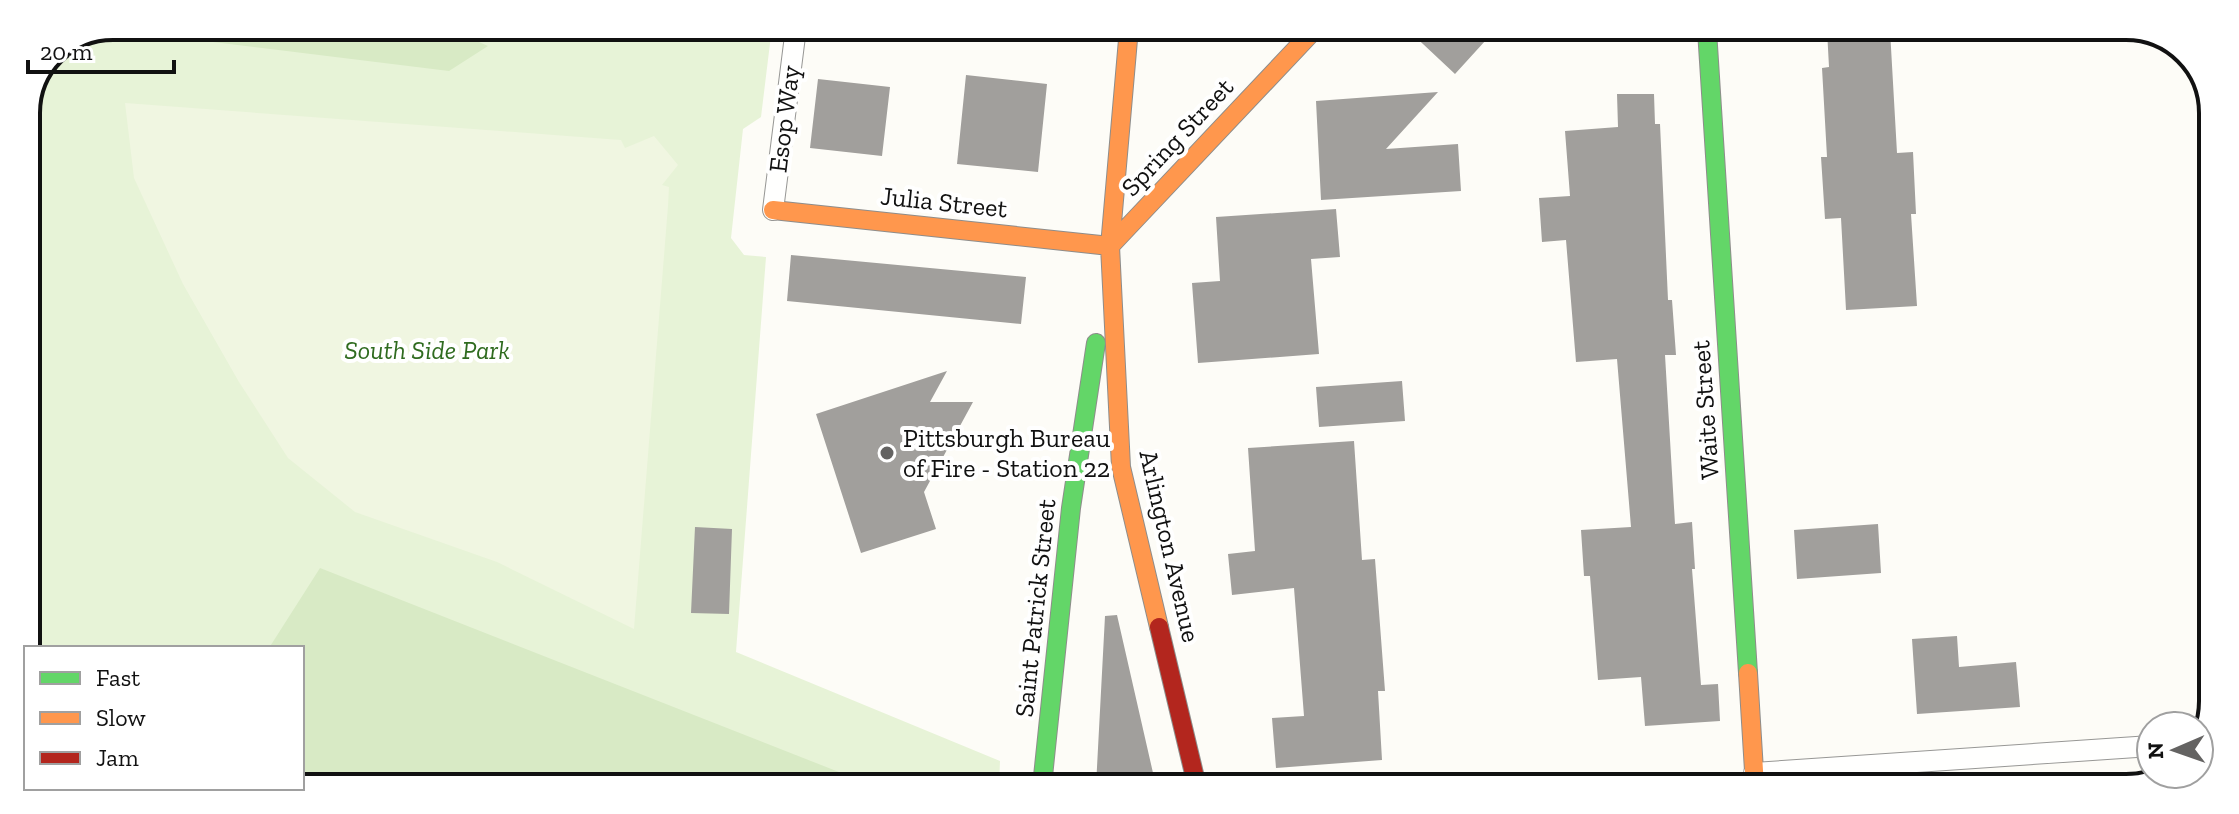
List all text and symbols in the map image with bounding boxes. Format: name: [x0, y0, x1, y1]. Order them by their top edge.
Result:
scale bar: [28, 24, 174, 74]
text: 20 m: [40, 37, 93, 66]
street label: Esop Way: [762, 63, 807, 174]
street label: Spring Street: [1114, 71, 1240, 203]
street label: Julia Street: [879, 179, 1009, 225]
park label: South Side Park: [344, 334, 510, 366]
street label: Waite Street: [1684, 339, 1726, 481]
place label: Pittsburgh Bureau of Fire - Station 22: [903, 422, 1111, 484]
marker: Pittsburgh Bureau of Fire - Station 22: [878, 444, 896, 462]
street label: Arlington Avenue: [1132, 447, 1208, 645]
street label: Saint Patrick Street: [1008, 497, 1062, 719]
legend: [24, 646, 304, 790]
text: Fast: [96, 663, 140, 692]
text: Slow: [96, 703, 146, 732]
north arrow: [2135, 710, 2215, 790]
text: N: [2142, 742, 2169, 760]
text: Jam: [96, 743, 139, 772]

